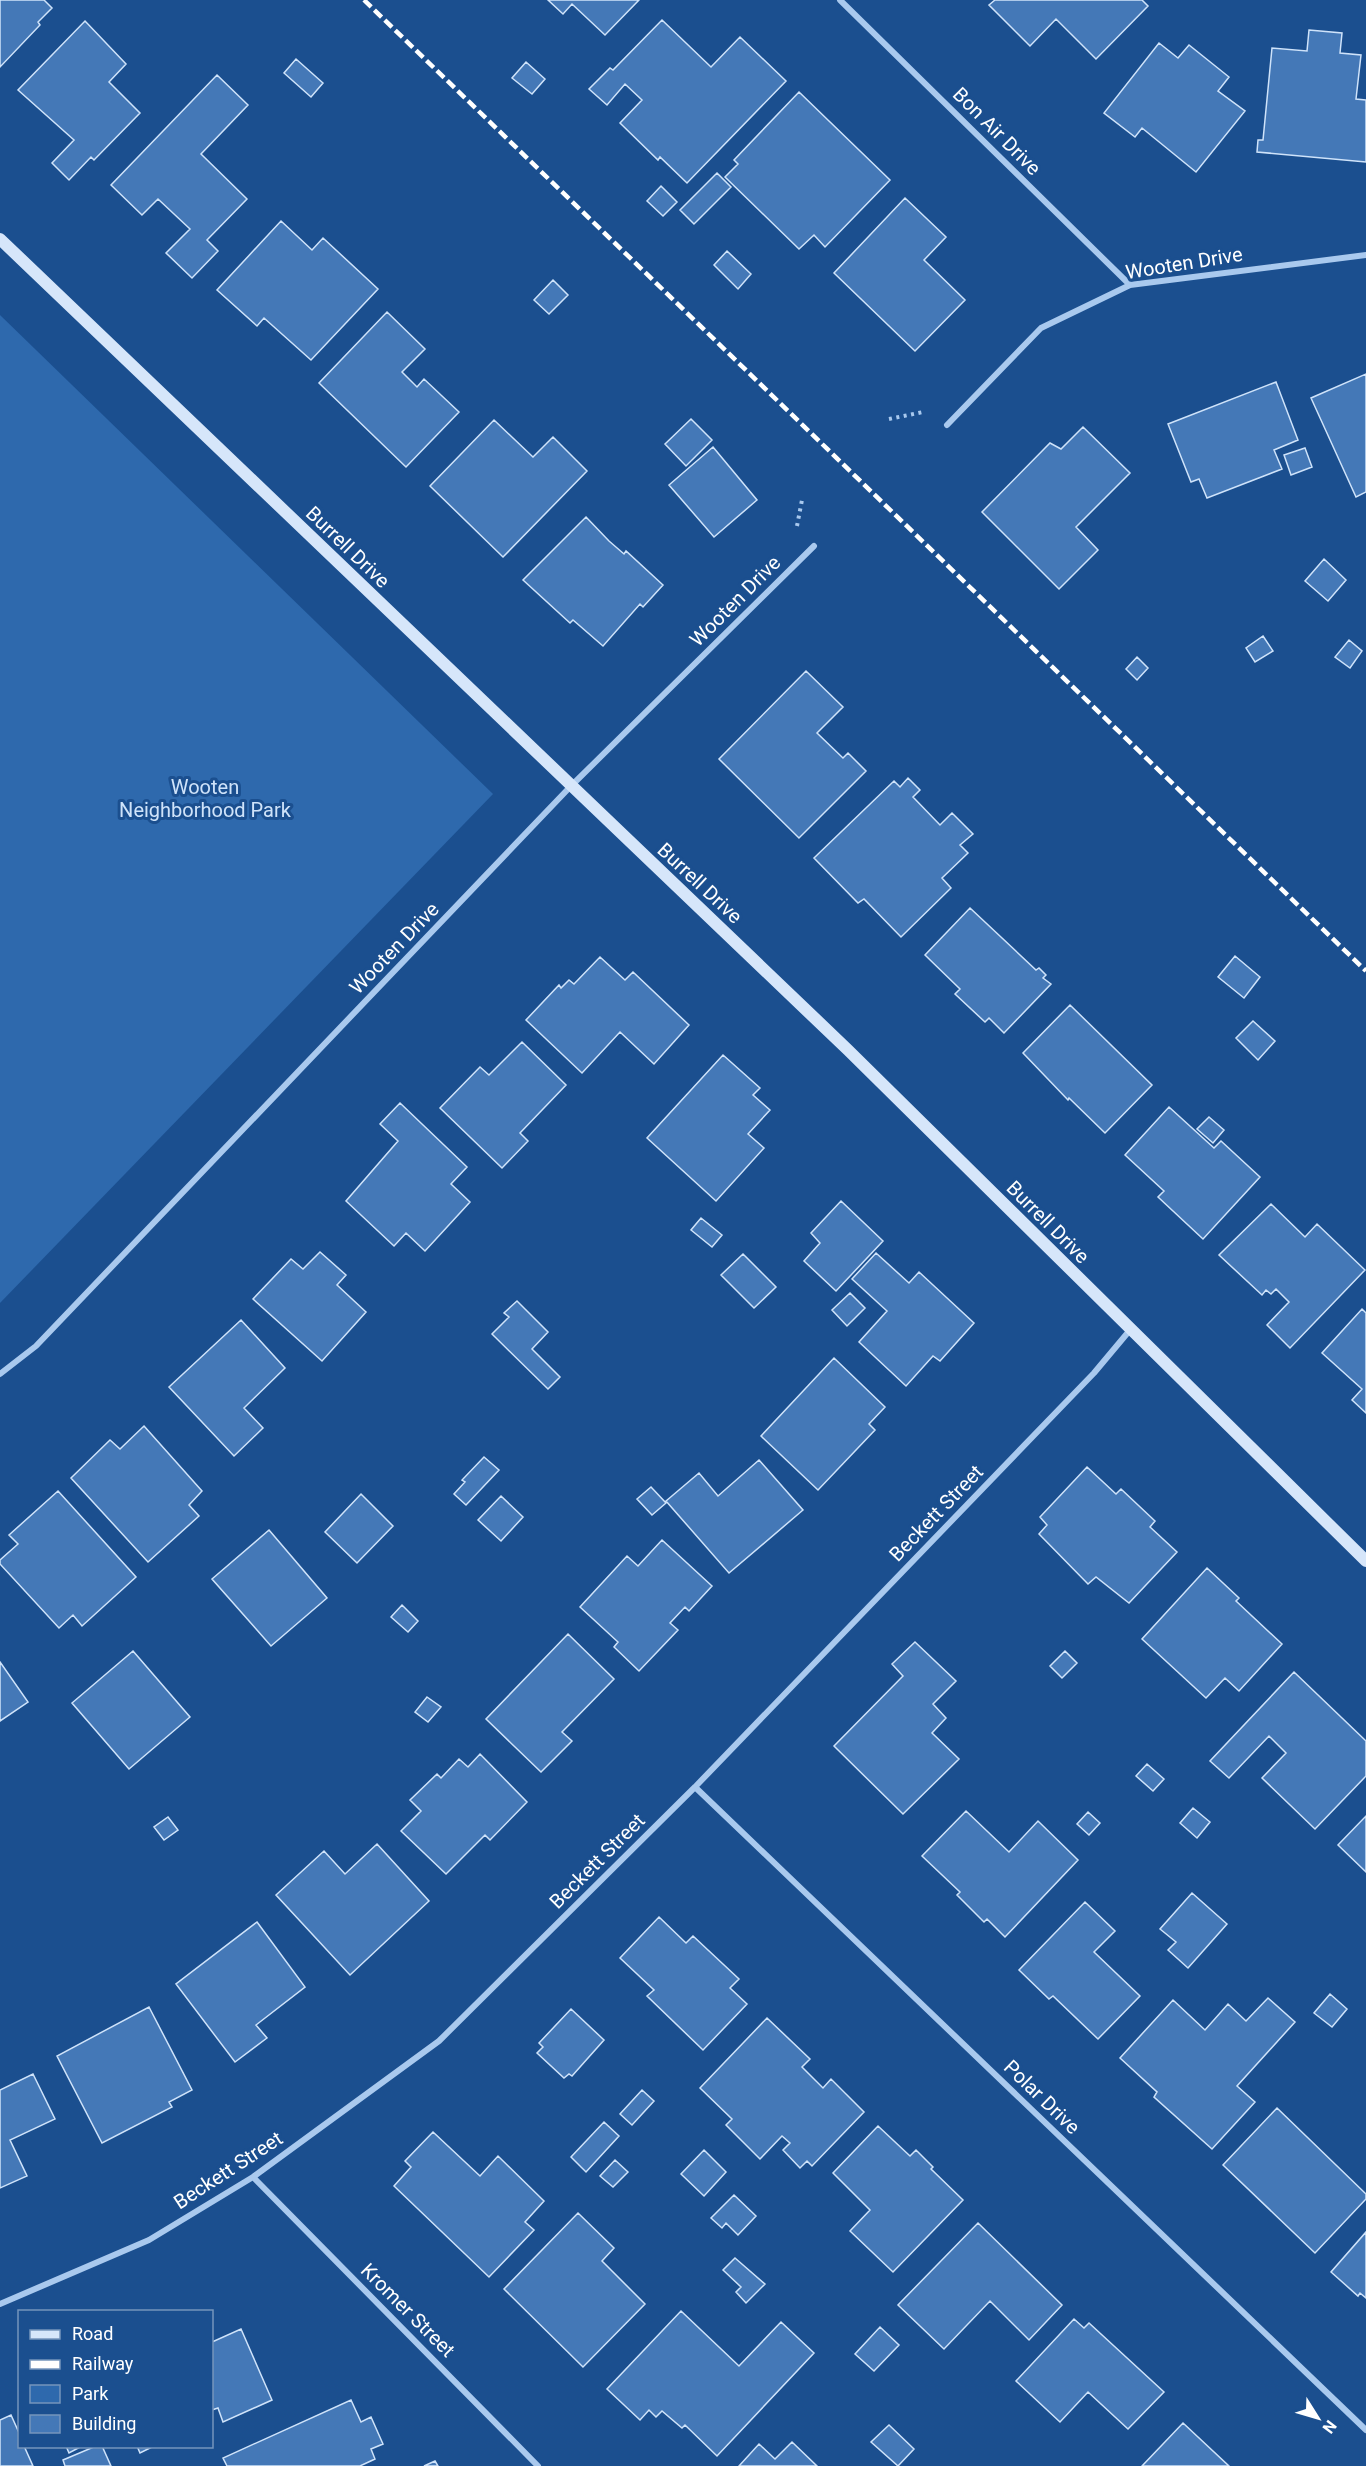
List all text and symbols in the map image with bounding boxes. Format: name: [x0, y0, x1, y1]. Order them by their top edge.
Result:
street label: Bon Air Drive: [948, 82, 1046, 180]
street label: Wooten Drive: [1124, 242, 1244, 284]
street label: Burrell Drive: [301, 501, 395, 593]
street label: Wooten Drive: [685, 551, 785, 651]
park label: Wooten Neighborhood Park: [119, 775, 292, 822]
street label: Burrell Drive: [653, 838, 747, 928]
street label: Wooten Drive: [344, 897, 444, 999]
street label: Burrell Drive: [1002, 1176, 1094, 1268]
street label: Beckett Street: [884, 1460, 988, 1566]
street label: Beckett Street: [544, 1808, 650, 1914]
street label: Polar Drive: [999, 2055, 1085, 2139]
street label: Beckett Street: [169, 2126, 287, 2214]
street label: Kromer Street: [356, 2258, 460, 2362]
legend: [18, 2310, 213, 2448]
text: Road: [72, 2323, 113, 2344]
text: Railway: [72, 2353, 134, 2374]
text: Park: [72, 2383, 109, 2404]
north arrow: [1288, 2388, 1348, 2448]
text: Building: [72, 2413, 136, 2434]
text: N: [1319, 2416, 1341, 2437]

